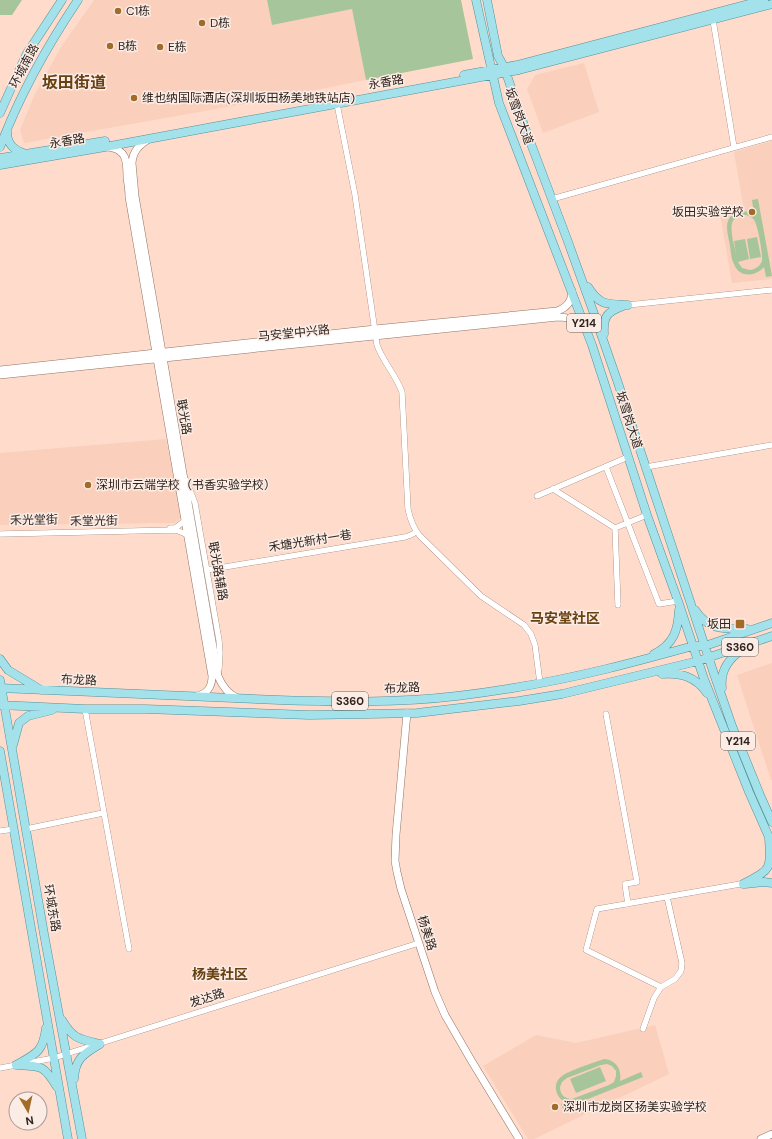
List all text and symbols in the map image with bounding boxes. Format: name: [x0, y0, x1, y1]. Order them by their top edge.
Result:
place label: C1栋: [126, 3, 150, 19]
marker: C1栋: [113, 6, 123, 16]
place label: D栋: [210, 15, 230, 31]
marker: D栋: [197, 18, 207, 28]
place label: B栋: [118, 38, 137, 54]
place label: E栋: [168, 39, 187, 55]
street label: 环城南路: [6, 41, 42, 91]
marker: B栋: [105, 41, 115, 51]
marker: E栋: [155, 42, 165, 52]
street label: 永香路: [367, 71, 405, 93]
district label: 坂田街道: [42, 72, 106, 93]
street label: 坂雪岗大道: [501, 85, 537, 147]
place label: 维也纳国际酒店(深圳坂田杨美地铁站店): [142, 90, 355, 106]
marker: 维也纳国际酒店(深圳坂田杨美地铁站店): [129, 93, 139, 103]
street label: 永香路: [48, 130, 86, 152]
place label: 坂田实验学校: [672, 204, 744, 220]
marker: 坂田实验学校: [747, 207, 757, 217]
road number: Y214: [567, 314, 601, 332]
street label: 马安堂中兴路: [257, 321, 331, 345]
street label: 坂雪岗大道: [612, 389, 646, 451]
street label: 联光路: [173, 398, 195, 436]
place label: 深圳市云端学校（书香实验学校）: [96, 477, 276, 493]
marker: 深圳市云端学校（书香实验学校）: [83, 480, 93, 490]
street label: 禾光堂街: [10, 512, 58, 528]
street label: 禾堂光街: [70, 513, 118, 529]
street label: 禾塘光新村一巷: [267, 527, 353, 555]
street label: 联光路辅路: [205, 540, 231, 602]
district label: 马安堂社区: [530, 609, 600, 627]
place label: 坂田: [707, 616, 731, 632]
marker: 坂田: [734, 618, 746, 630]
road number: S360: [722, 638, 758, 656]
street label: 布龙路: [61, 671, 97, 689]
street label: 布龙路: [384, 679, 420, 697]
road number: S360: [332, 692, 368, 710]
road number: Y214: [721, 732, 755, 750]
street label: 环城东路: [40, 883, 64, 933]
street label: 杨美路: [414, 913, 440, 953]
district label: 杨美社区: [192, 965, 248, 983]
street label: 发达路: [187, 985, 227, 1011]
north arrow: [8, 1091, 48, 1131]
place label: 深圳市龙岗区扬美实验学校: [563, 1099, 707, 1115]
marker: 深圳市龙岗区扬美实验学校: [550, 1102, 560, 1112]
text: N: [25, 1113, 35, 1128]

